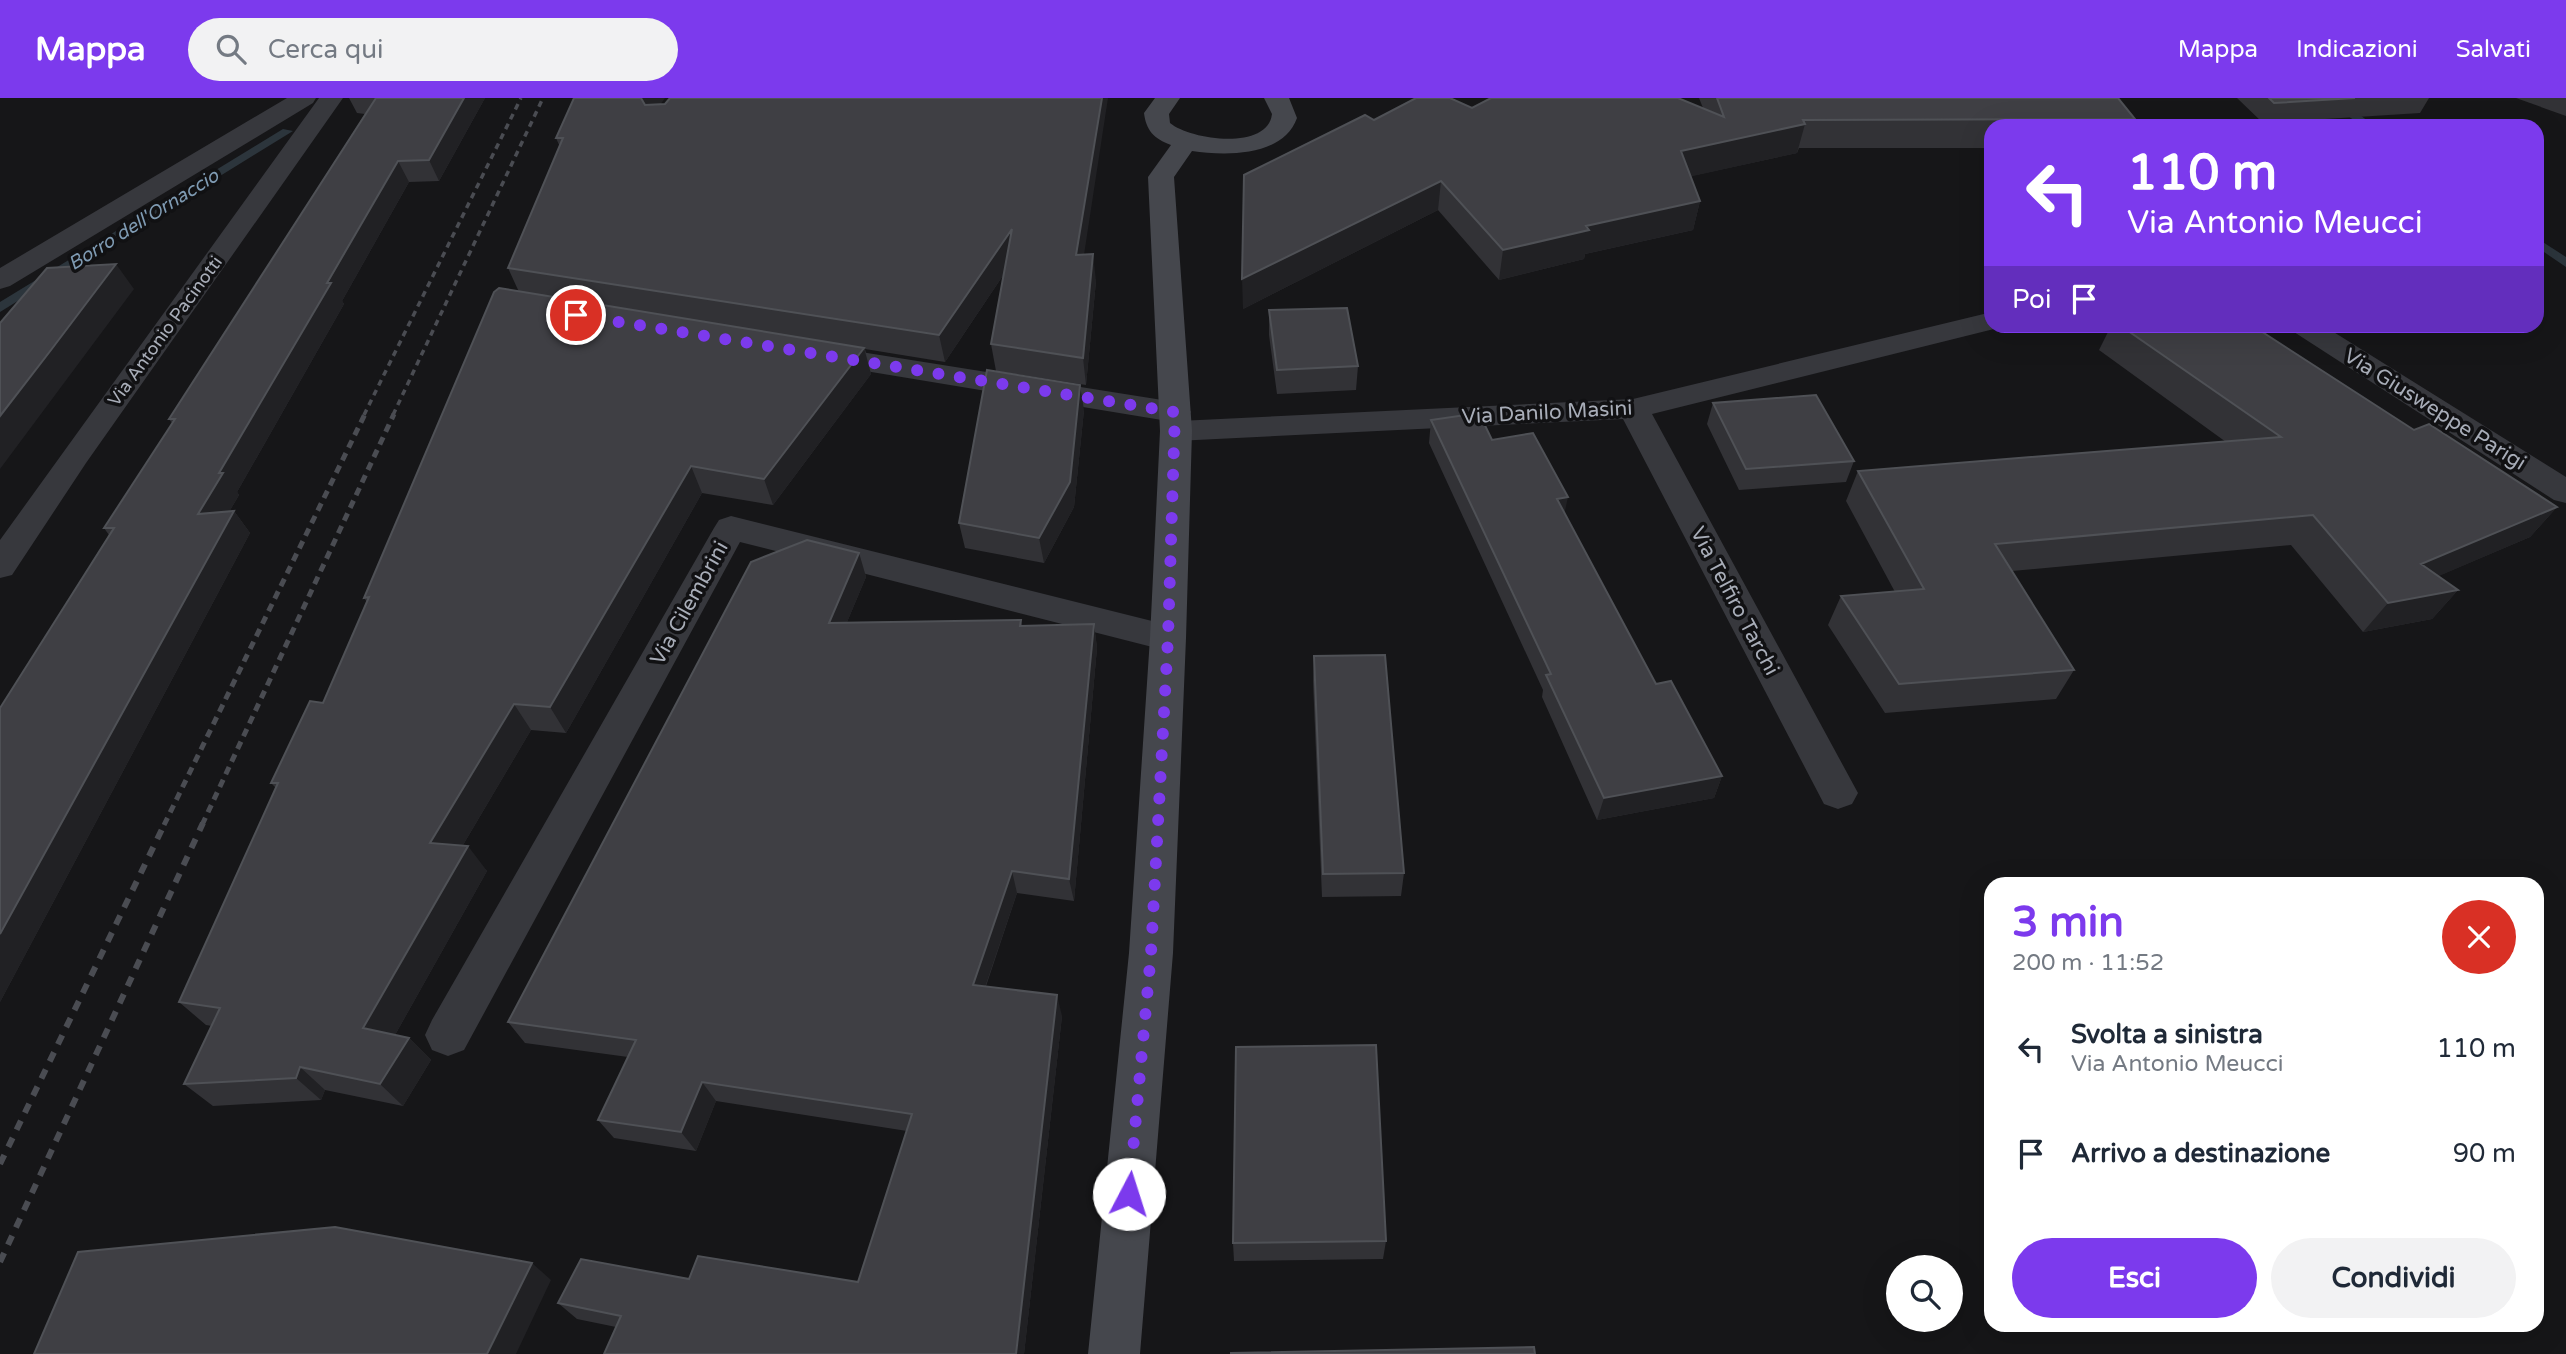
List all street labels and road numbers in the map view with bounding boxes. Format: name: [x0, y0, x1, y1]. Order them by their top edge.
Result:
street label: Via Antonio Pacinotti: [103, 252, 227, 410]
street label: Via Giusweppe Parigi: [2339, 343, 2530, 476]
street label: Via Danilo Masini: [1461, 396, 1633, 429]
street label: Via Telfiro Tarchi: [1685, 523, 1784, 680]
street label: Via Cilembrini: [645, 537, 734, 669]

